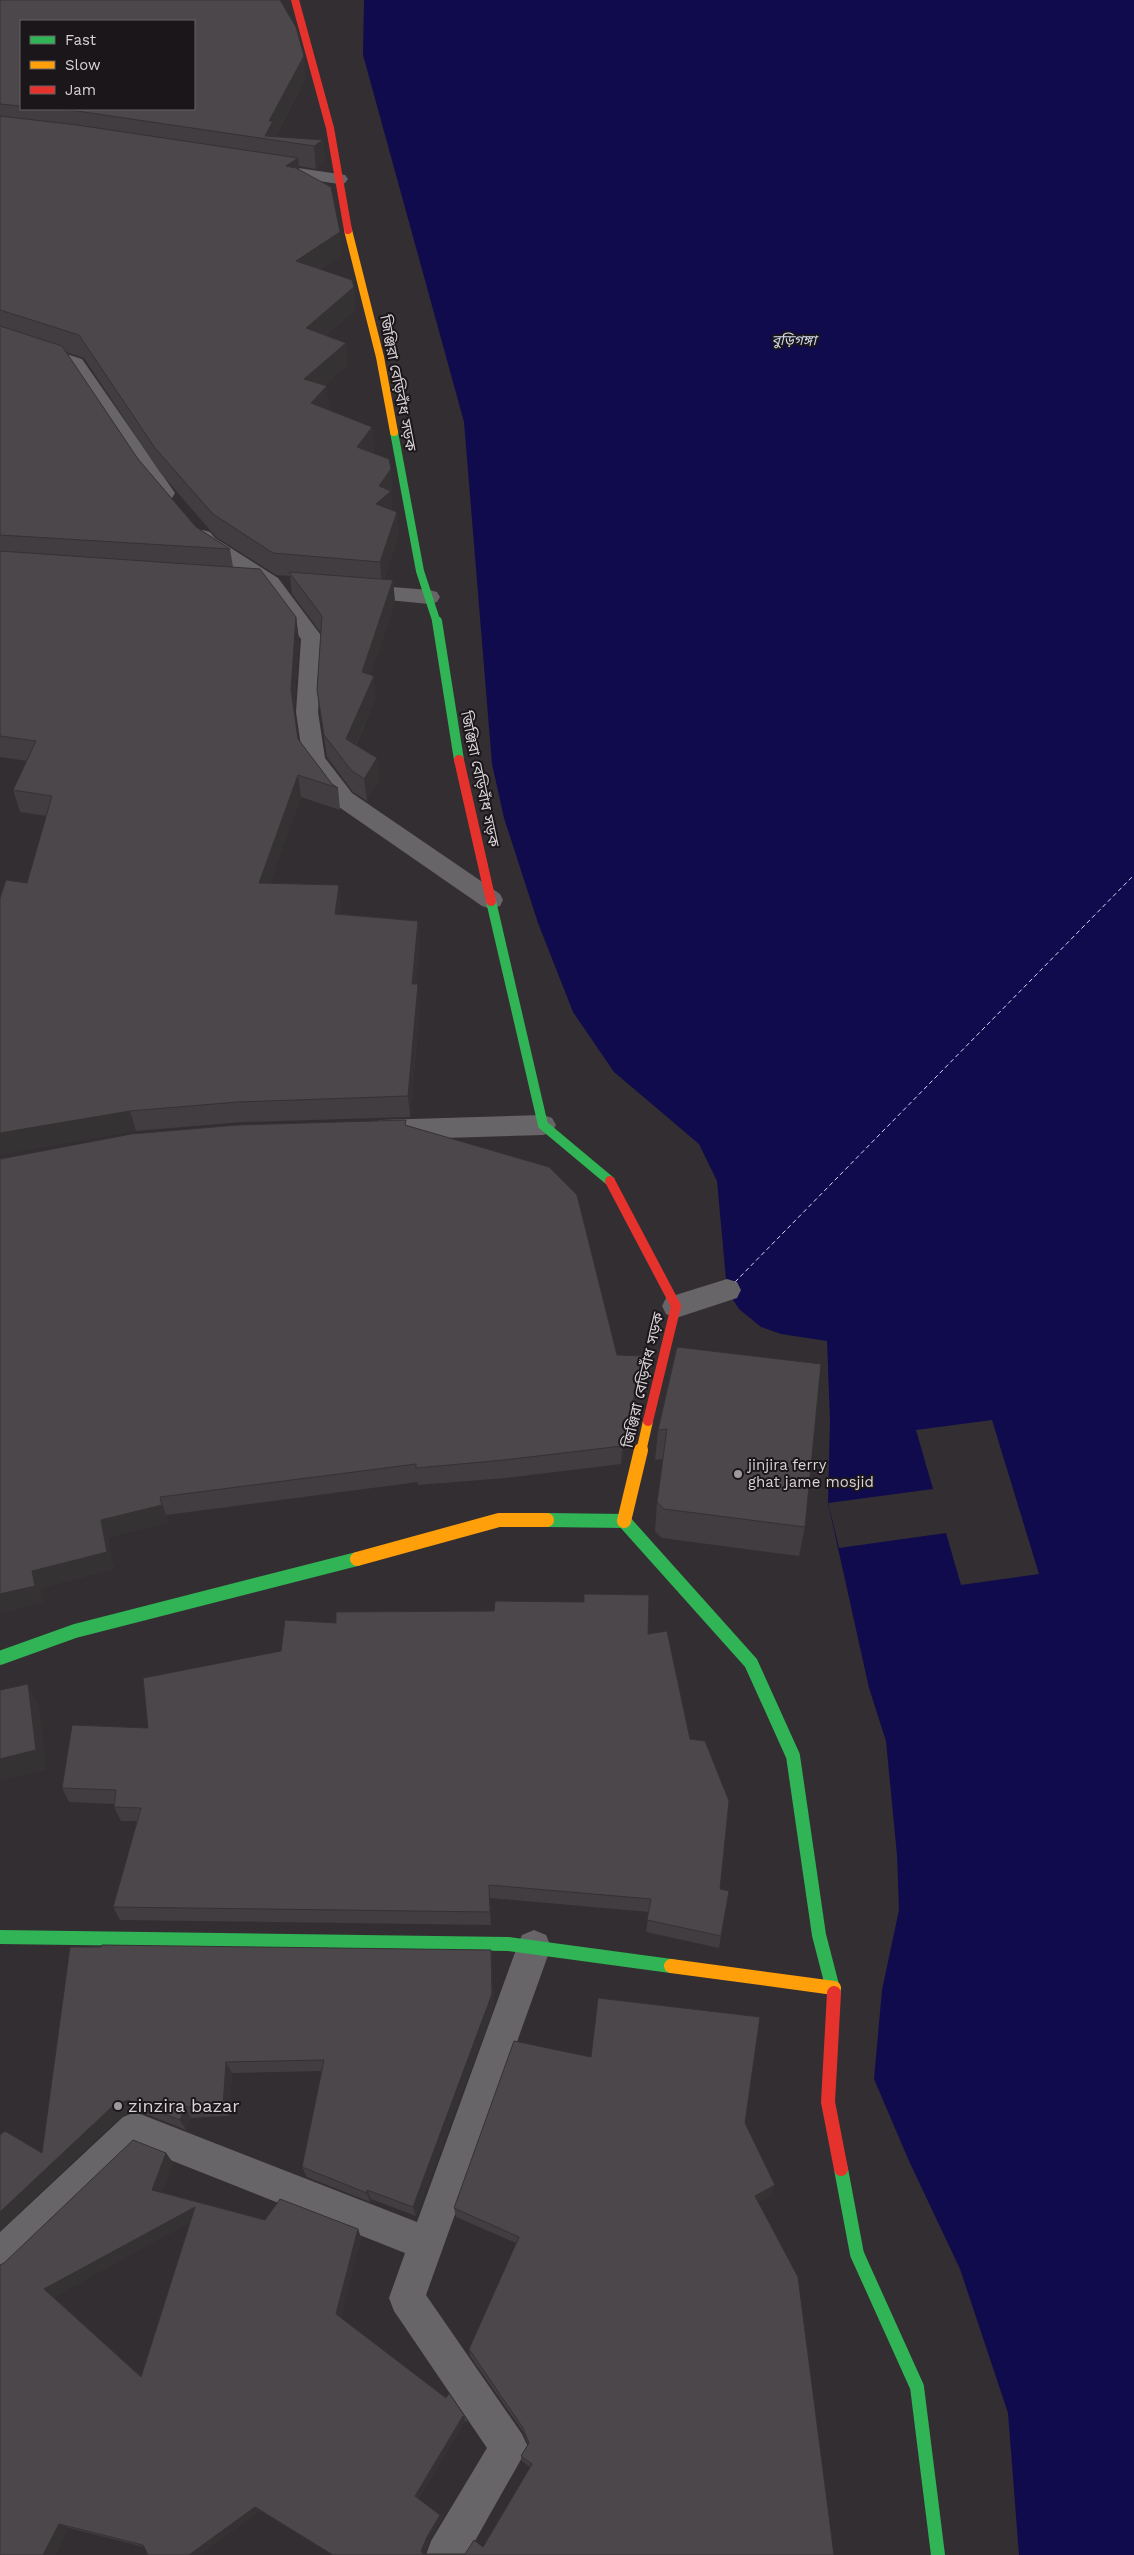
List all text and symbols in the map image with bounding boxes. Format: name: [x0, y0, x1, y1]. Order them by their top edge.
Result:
legend: [20, 20, 195, 110]
text: Fast: [65, 31, 97, 49]
text: Slow: [65, 56, 101, 74]
text: Jam: [65, 81, 96, 99]
street label: জিঞ্জিরা বেড়িবাঁধ সড়ক: [376, 312, 420, 454]
water label: বুড়িগঙ্গা: [772, 332, 819, 349]
street label: জিঞ্জিরা বেড়িবাঁধ সড়ক: [457, 708, 503, 850]
street label: জিঞ্জিরা বেড়িবাঁধ সড়ক: [618, 1310, 668, 1450]
place label: jinjira ferry ghat jame mosjid: [746, 1456, 874, 1491]
marker: jinjira ferry ghat jame mosjid: [732, 1468, 744, 1480]
place label: zinzira bazar: [128, 2095, 240, 2116]
marker: zinzira bazar: [112, 2100, 124, 2112]

